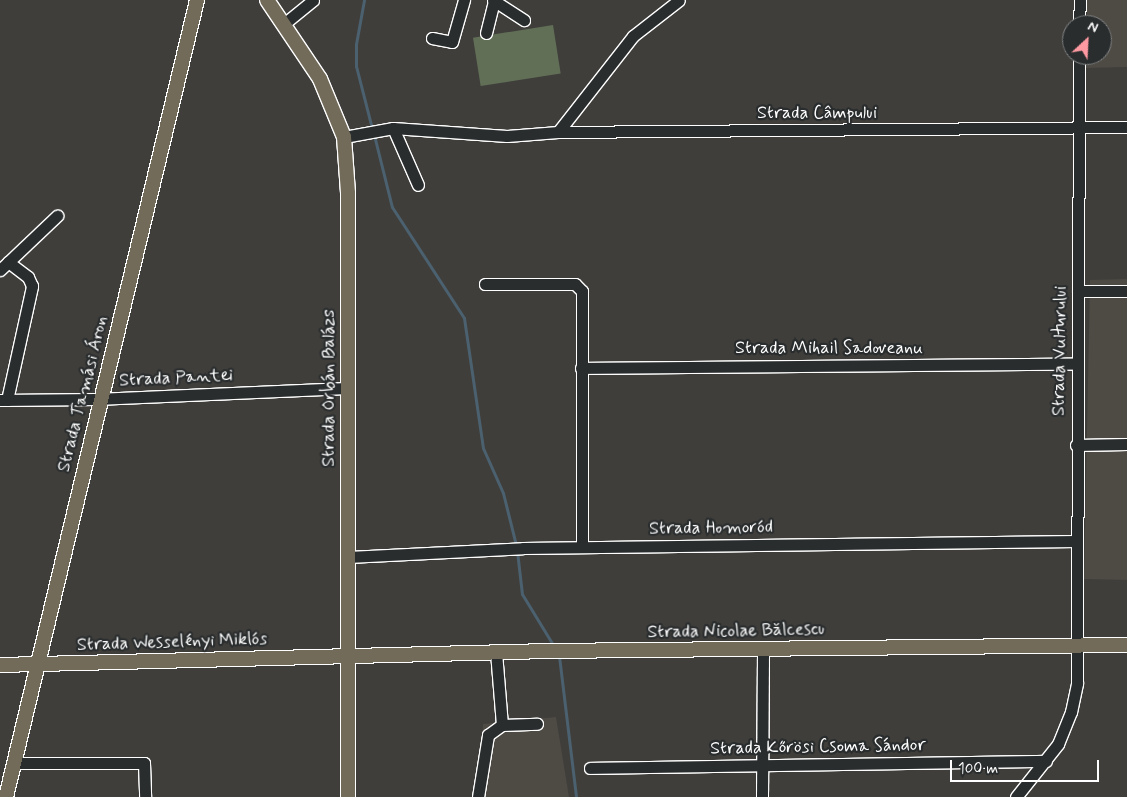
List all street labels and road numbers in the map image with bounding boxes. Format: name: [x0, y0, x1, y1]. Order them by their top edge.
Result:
street label: Strada Câmpului: [756, 102, 878, 124]
street label: Strada Vulturului: [1048, 286, 1072, 416]
street label: Strada Orbán Balázs: [318, 308, 340, 468]
street label: Strada Tamási Áron: [54, 318, 112, 470]
street label: Strada Mihail Sadoveanu: [736, 337, 922, 359]
street label: Strada Pantei: [122, 364, 230, 392]
street label: Strada Homoród: [649, 516, 773, 540]
street label: Strada Nicolae Bălcescu: [646, 619, 826, 643]
street label: Strada Wesselényi Miklós: [75, 628, 269, 656]
street label: Strada Kőrösi Csoma Sándor: [706, 734, 930, 760]

